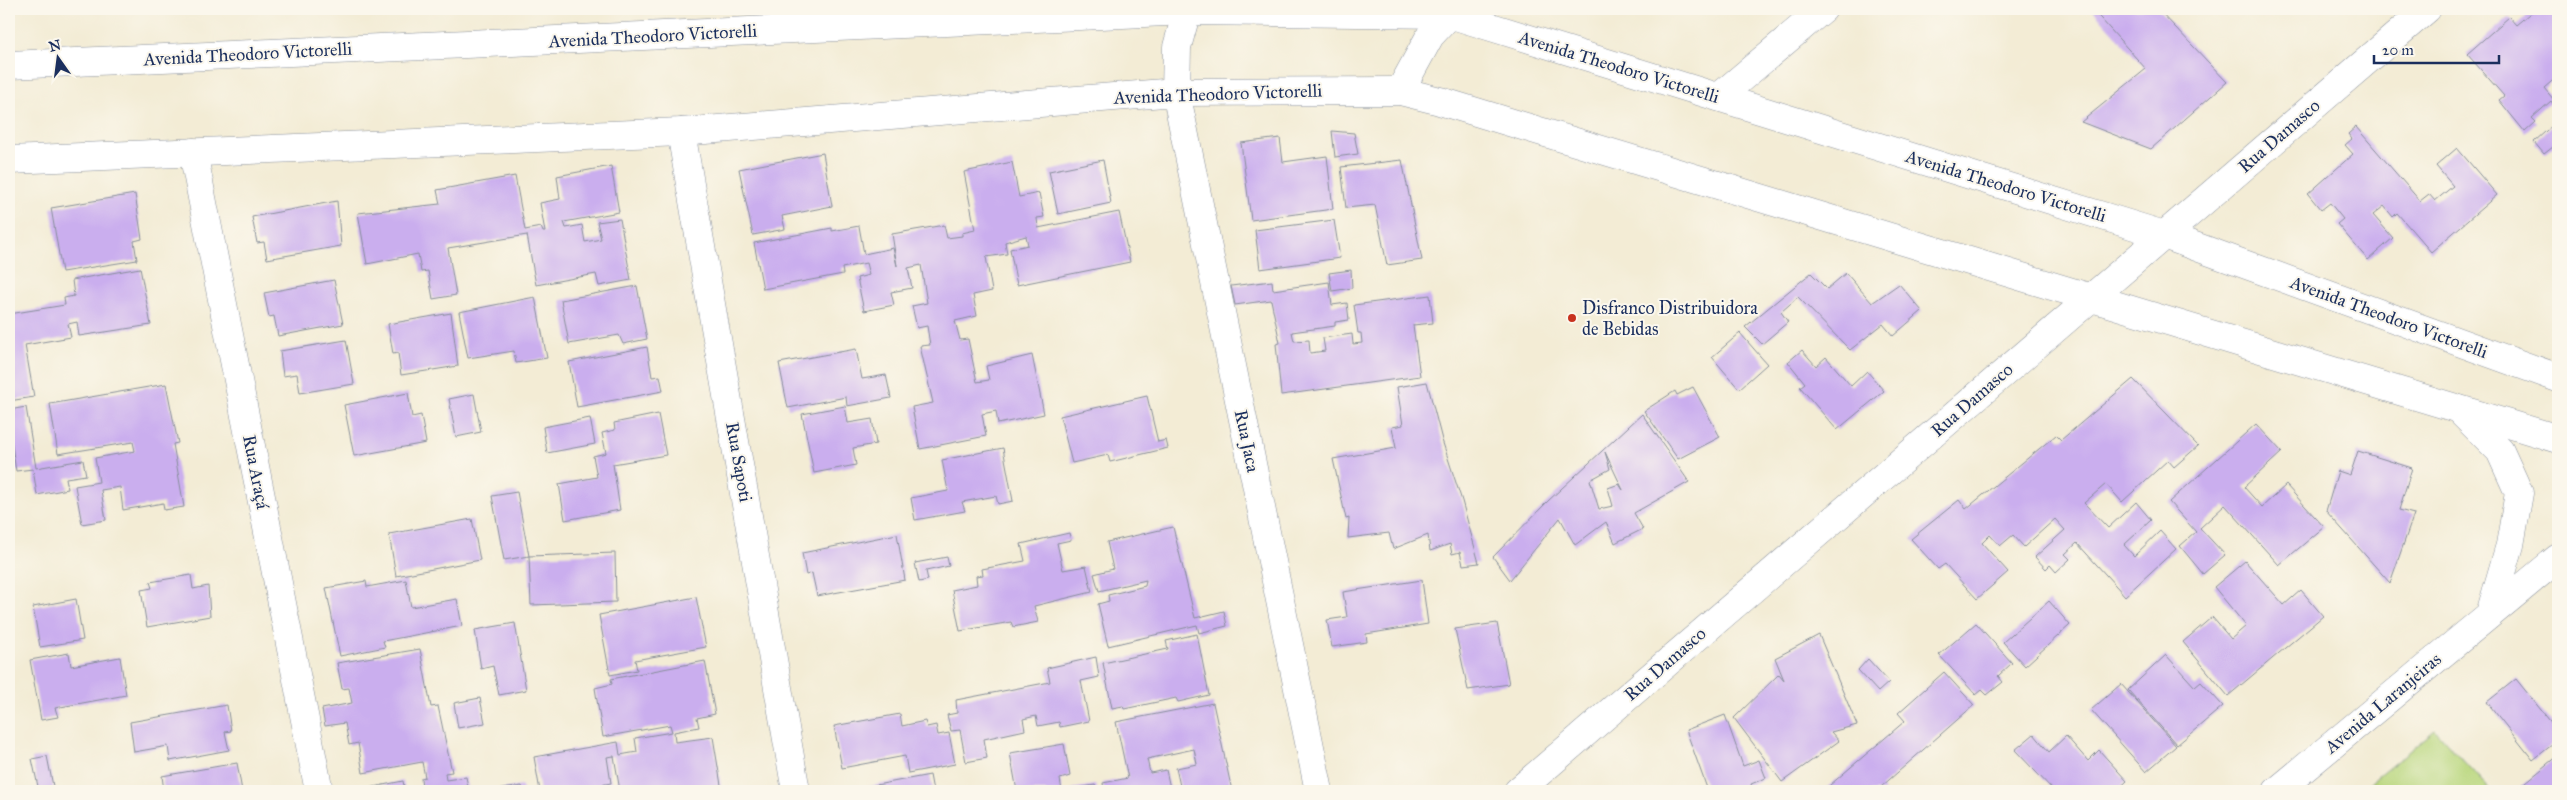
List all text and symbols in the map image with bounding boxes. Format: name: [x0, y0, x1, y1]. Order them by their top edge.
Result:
street label: Avenida Theodoro Victorelli: [547, 20, 758, 52]
street label: Avenida Theodoro Victorelli: [1515, 26, 1722, 108]
north arrow: [32, 32, 82, 82]
scale bar: [2374, 32, 2500, 64]
text: N: [47, 36, 63, 56]
street label: Avenida Theodoro Victorelli: [142, 38, 353, 70]
text: 20 m: [2382, 41, 2414, 59]
street label: Avenida Theodoro Victorelli: [1112, 79, 1323, 109]
street label: Rua Damasco: [2233, 94, 2325, 178]
street label: Avenida Theodoro Victorelli: [1902, 145, 2109, 227]
street label: Avenida Theodoro Victorelli: [2286, 271, 2491, 363]
place label: Disfranco Distribuidora de Bebidas: [1582, 297, 1758, 340]
marker: Disfranco Distribuidora de Bebidas: [1566, 312, 1578, 324]
street label: Rua Damasco: [1926, 358, 2018, 442]
street label: Rua Jaca: [1229, 408, 1264, 475]
street label: Rua Sapoti: [721, 420, 757, 504]
street label: Rua Araçá: [238, 433, 274, 511]
street label: Rua Damasco: [1619, 622, 1711, 706]
street label: Avenida Laranjeiras: [2320, 648, 2446, 759]

